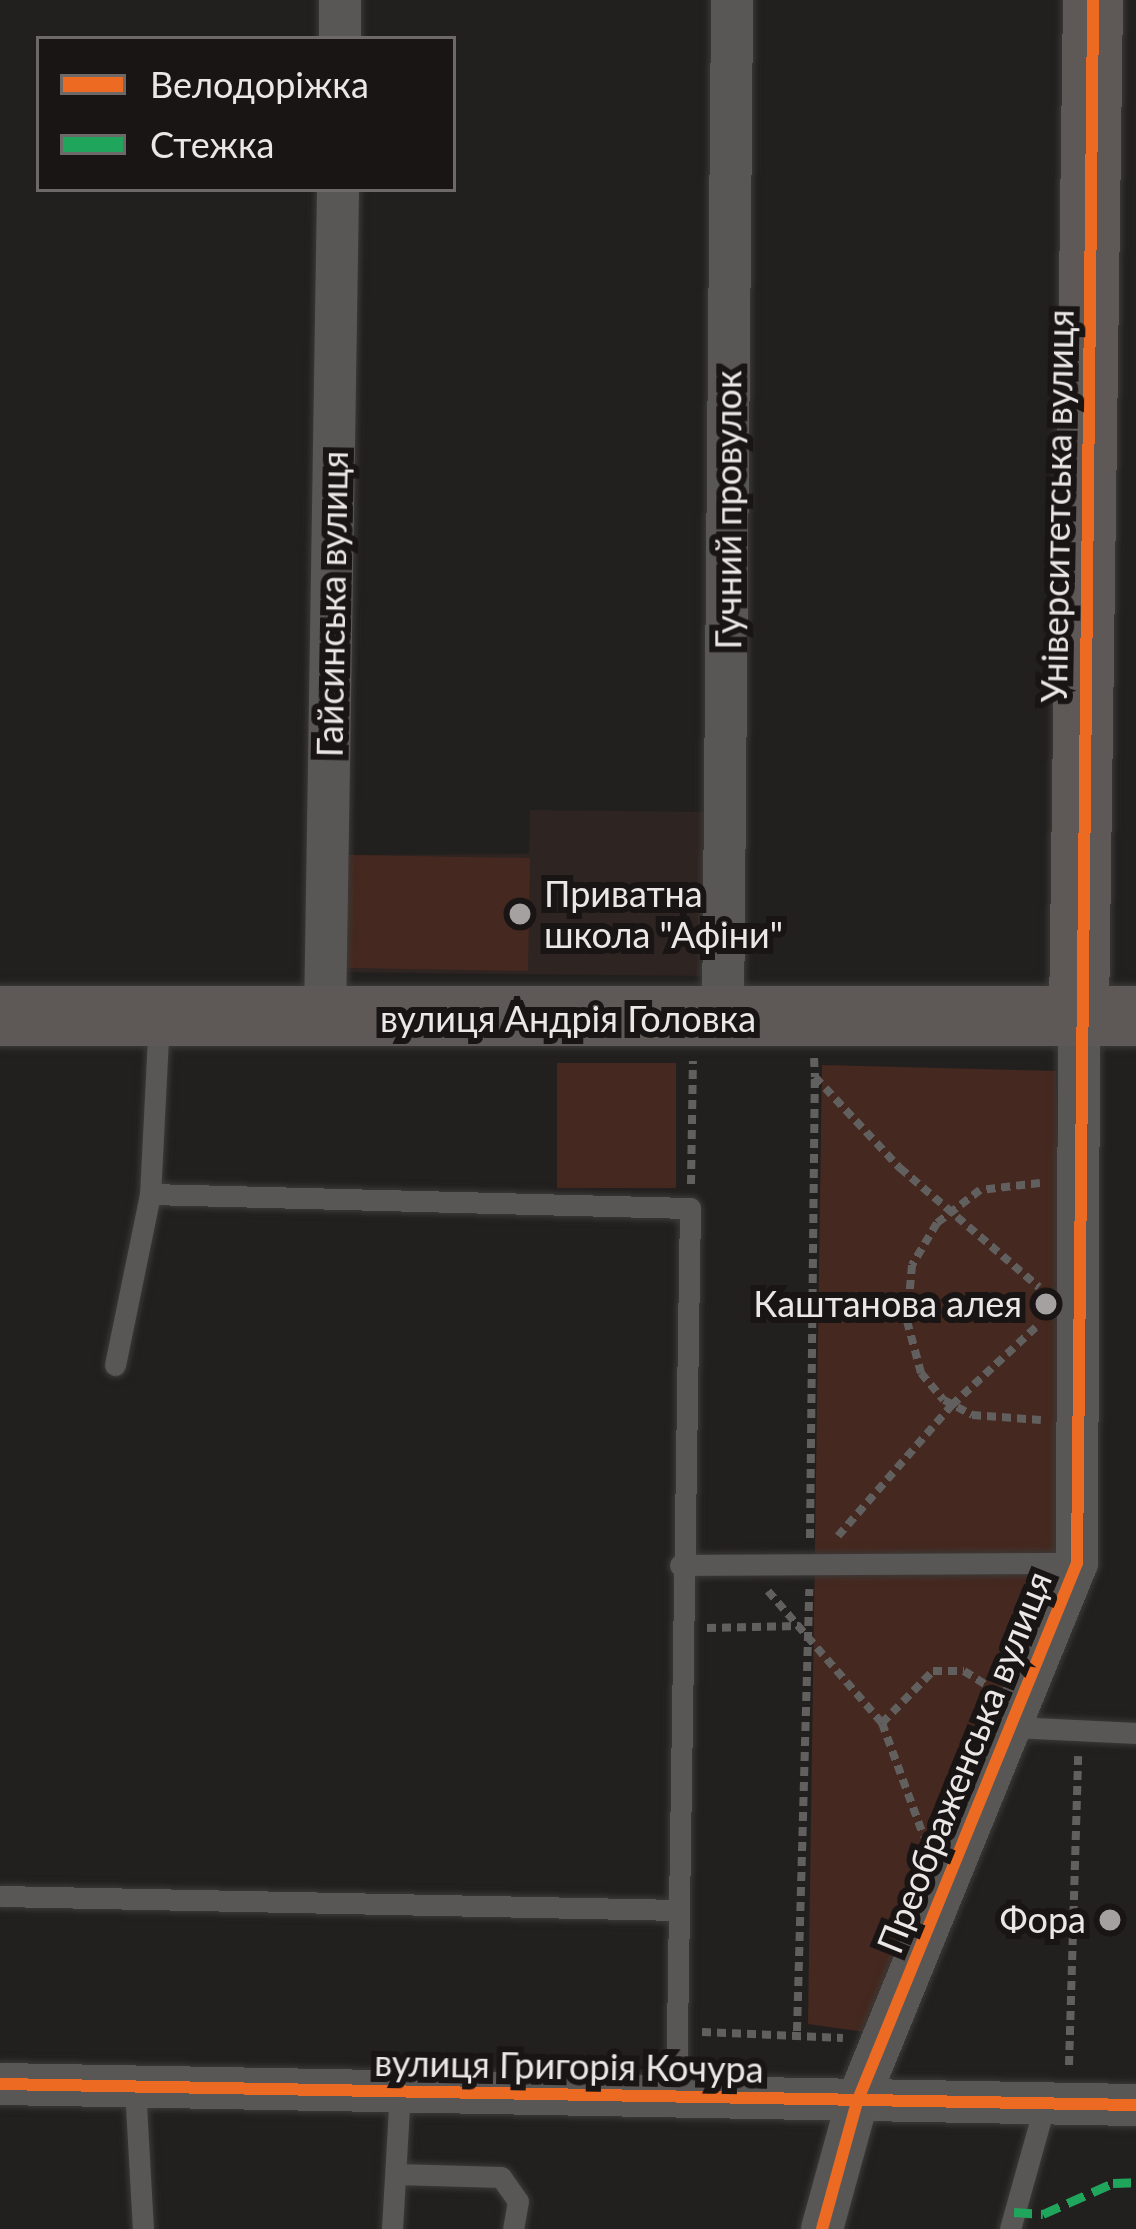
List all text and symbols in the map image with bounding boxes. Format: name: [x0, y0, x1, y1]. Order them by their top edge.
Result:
legend: [36, 36, 456, 192]
text: Велодоріжка: [150, 62, 369, 106]
text: Стежка: [150, 122, 275, 166]
street label: Університетська вулиця: [1032, 309, 1082, 703]
street label: Гучний провулок: [706, 370, 750, 650]
street label: Гайсинська вулиця: [308, 450, 356, 758]
place label: Приватна школа "Афіни": [544, 871, 783, 956]
marker: Приватна школа "Афіни": [507, 901, 533, 927]
street label: вулиця Андрія Головка: [380, 997, 756, 1041]
place label: Каштанова алея: [753, 1282, 1022, 1326]
marker: Каштанова алея: [1033, 1291, 1059, 1317]
street label: Преображенська вулиця: [868, 1565, 1060, 1959]
place label: Фора: [1000, 1898, 1086, 1942]
marker: Фора: [1097, 1907, 1123, 1933]
street label: вулиця Григорія Кочура: [374, 2041, 764, 2091]

